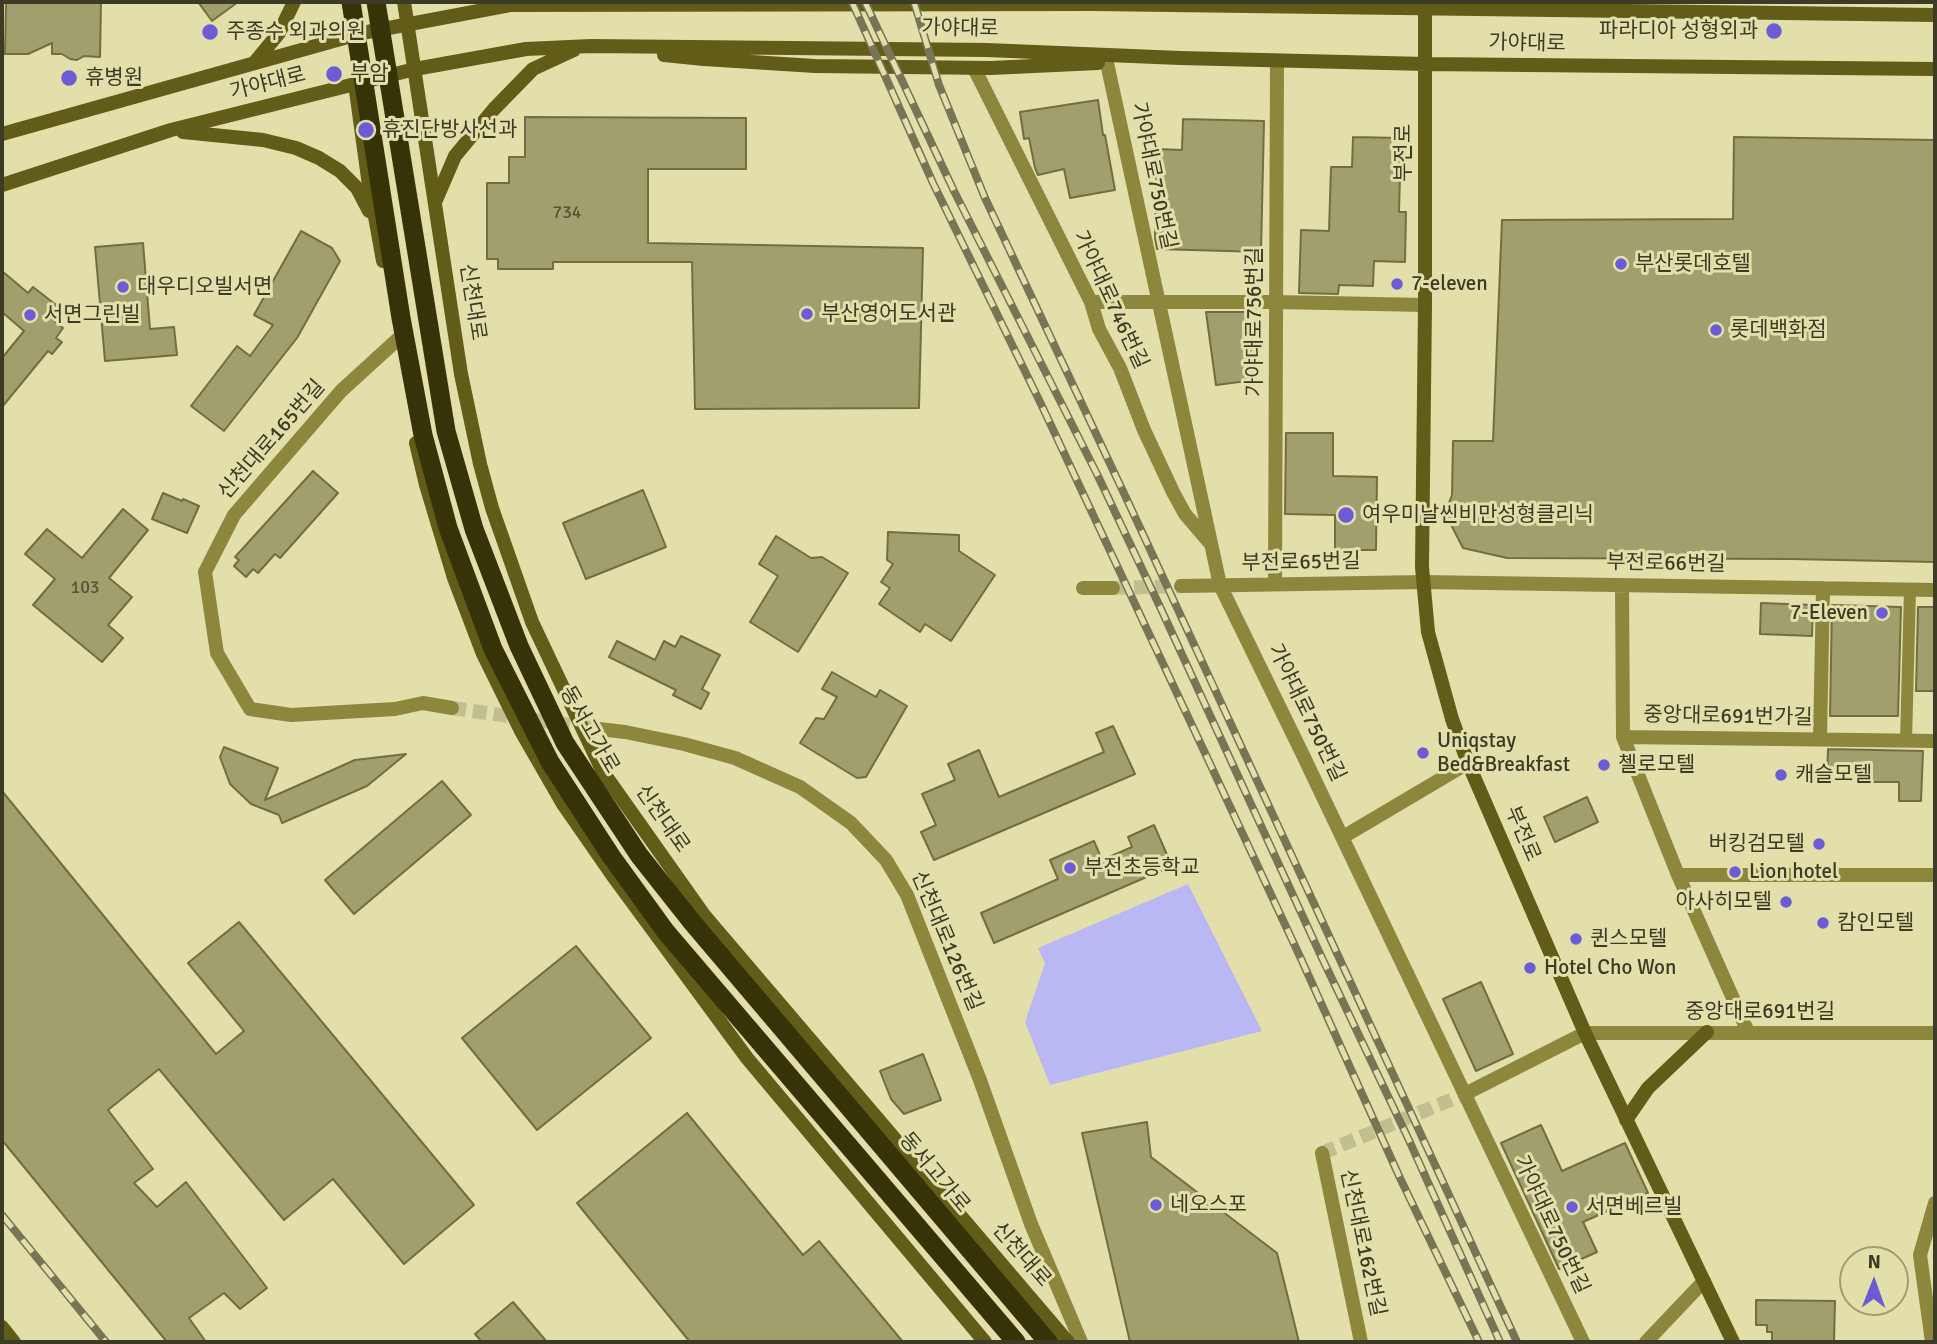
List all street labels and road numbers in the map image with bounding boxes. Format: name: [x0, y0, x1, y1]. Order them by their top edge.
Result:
street label: 가야대로: [921, 16, 999, 42]
street label: 가야대로: [1488, 31, 1566, 57]
street label: 가야대로: [227, 62, 309, 106]
street label: 가야대로750번길: [1125, 100, 1181, 252]
street label: 부전로: [1391, 124, 1417, 182]
street label: 가야대로746번길: [1067, 227, 1153, 373]
street label: 가야대로756번길: [1242, 247, 1268, 397]
street label: 신천대로: [454, 262, 490, 342]
street label: 신천대로165번길: [213, 375, 331, 505]
street label: 부전로65번길: [1241, 549, 1361, 577]
street label: 부전로66번길: [1606, 550, 1726, 578]
street label: 가야대로750번길: [1262, 640, 1350, 786]
street label: 동서고가로: [554, 682, 624, 778]
street label: 중앙대로691번가길: [1643, 703, 1813, 731]
street label: 신천대로: [630, 780, 694, 858]
street label: 부전로: [1499, 802, 1545, 866]
street label: 신천대로126번길: [905, 867, 987, 1015]
street label: 중앙대로691번길: [1685, 999, 1835, 1025]
street label: 동서고가로: [893, 1128, 975, 1218]
street label: 가야대로750번길: [1508, 1152, 1594, 1298]
street label: 신천대로162번길: [1334, 1167, 1390, 1319]
street label: 신천대로: [986, 1218, 1056, 1292]

